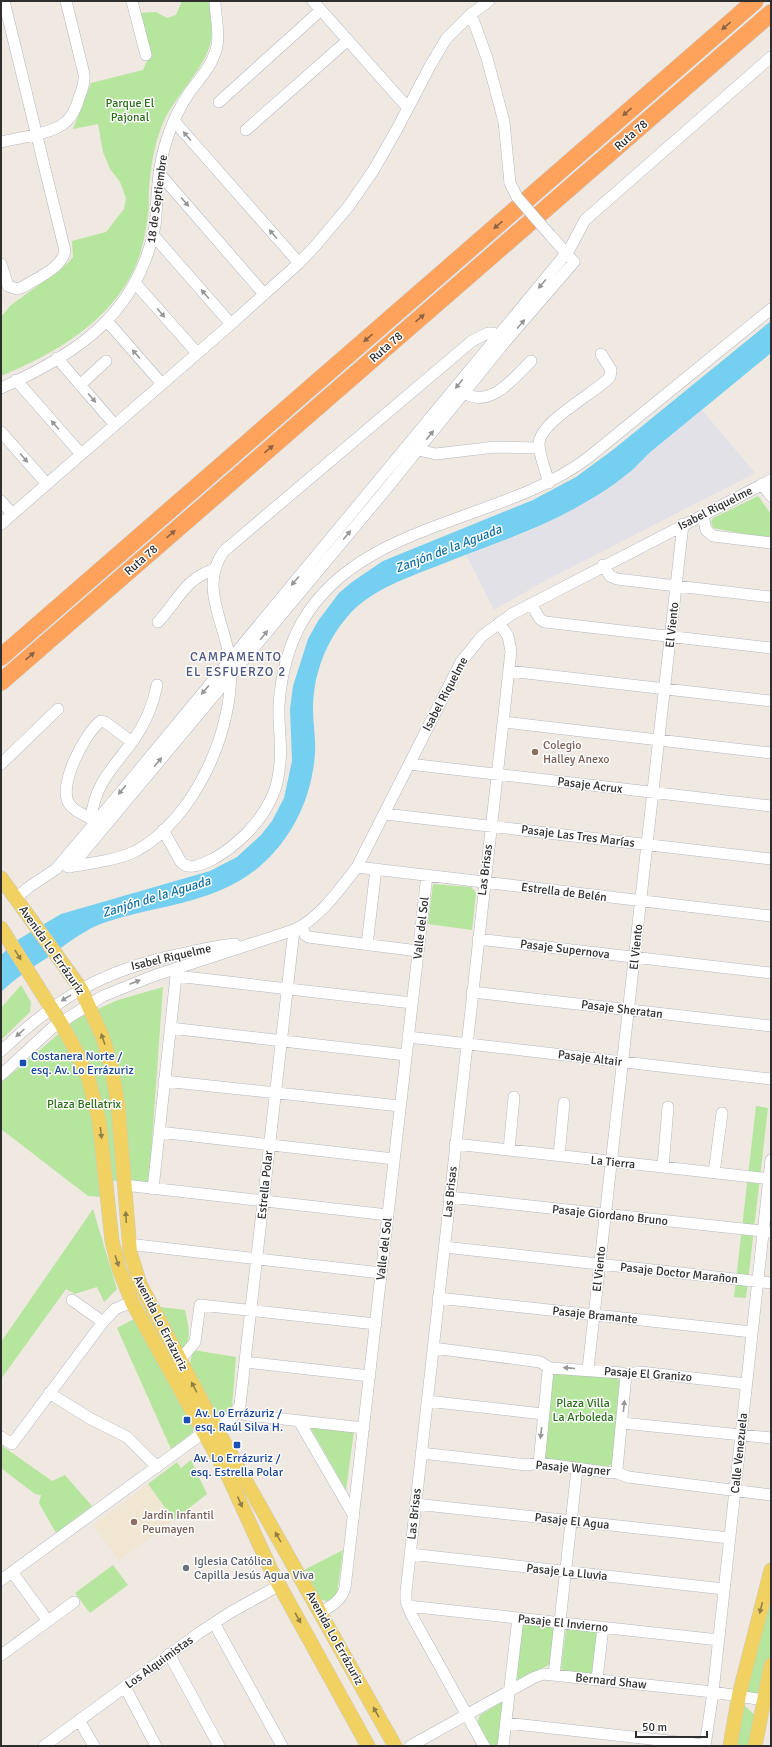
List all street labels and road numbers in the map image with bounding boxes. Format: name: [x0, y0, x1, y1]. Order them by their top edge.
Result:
street label: Ruta 78: [612, 117, 651, 154]
street label: 18 de Septiembre: [144, 154, 171, 244]
street label: Ruta 78: [367, 329, 406, 366]
street label: Isabel Riquelme: [675, 483, 755, 534]
street label: Ruta 78: [122, 542, 161, 579]
street label: El Viento: [663, 601, 682, 649]
street label: Isabel Riquelme: [420, 655, 471, 734]
street label: Pasaje Acrux: [557, 774, 624, 797]
street label: Pasaje Las Tres Marías: [520, 822, 636, 851]
street label: Las Brisas: [475, 844, 496, 897]
street label: Estrella de Belén: [520, 880, 608, 905]
street label: Valle del Sol: [410, 895, 433, 960]
street label: Avenida Lo Errázuriz: [15, 903, 88, 998]
street label: El Viento: [627, 923, 646, 971]
street label: Pasaje Supernova: [519, 937, 611, 962]
street label: Isabel Riquelme: [130, 941, 213, 974]
street label: Pasaje Sheratan: [580, 997, 664, 1022]
street label: Pasaje Altair: [557, 1047, 623, 1070]
street label: Estrella Polar: [254, 1149, 277, 1220]
street label: La Tierra: [590, 1153, 636, 1172]
street label: Las Brisas: [440, 1166, 461, 1219]
street label: Pasaje Giordano Bruno: [551, 1202, 669, 1229]
street label: Valle del Sol: [373, 1216, 396, 1281]
street label: El Viento: [590, 1245, 609, 1293]
street label: Pasaje Doctor Marañon: [619, 1260, 739, 1287]
street label: Avenida Lo Errázuriz: [130, 1273, 191, 1373]
street label: Pasaje Bramante: [552, 1304, 638, 1327]
street label: Pasaje El Granizo: [603, 1364, 693, 1385]
street label: Calle Venezuela: [728, 1412, 751, 1494]
street label: Pasaje Wagner: [535, 1458, 612, 1479]
street label: Las Brisas: [404, 1488, 425, 1541]
street label: Pasaje El Agua: [534, 1510, 610, 1533]
street label: Pasaje La Lluvia: [526, 1561, 608, 1584]
street label: Avenida Lo Errázuriz: [303, 1589, 367, 1688]
street label: Pasaje El Invierno: [517, 1611, 609, 1636]
street label: Los Alquimistas: [122, 1633, 196, 1692]
street label: Bernard Shaw: [575, 1670, 648, 1693]

